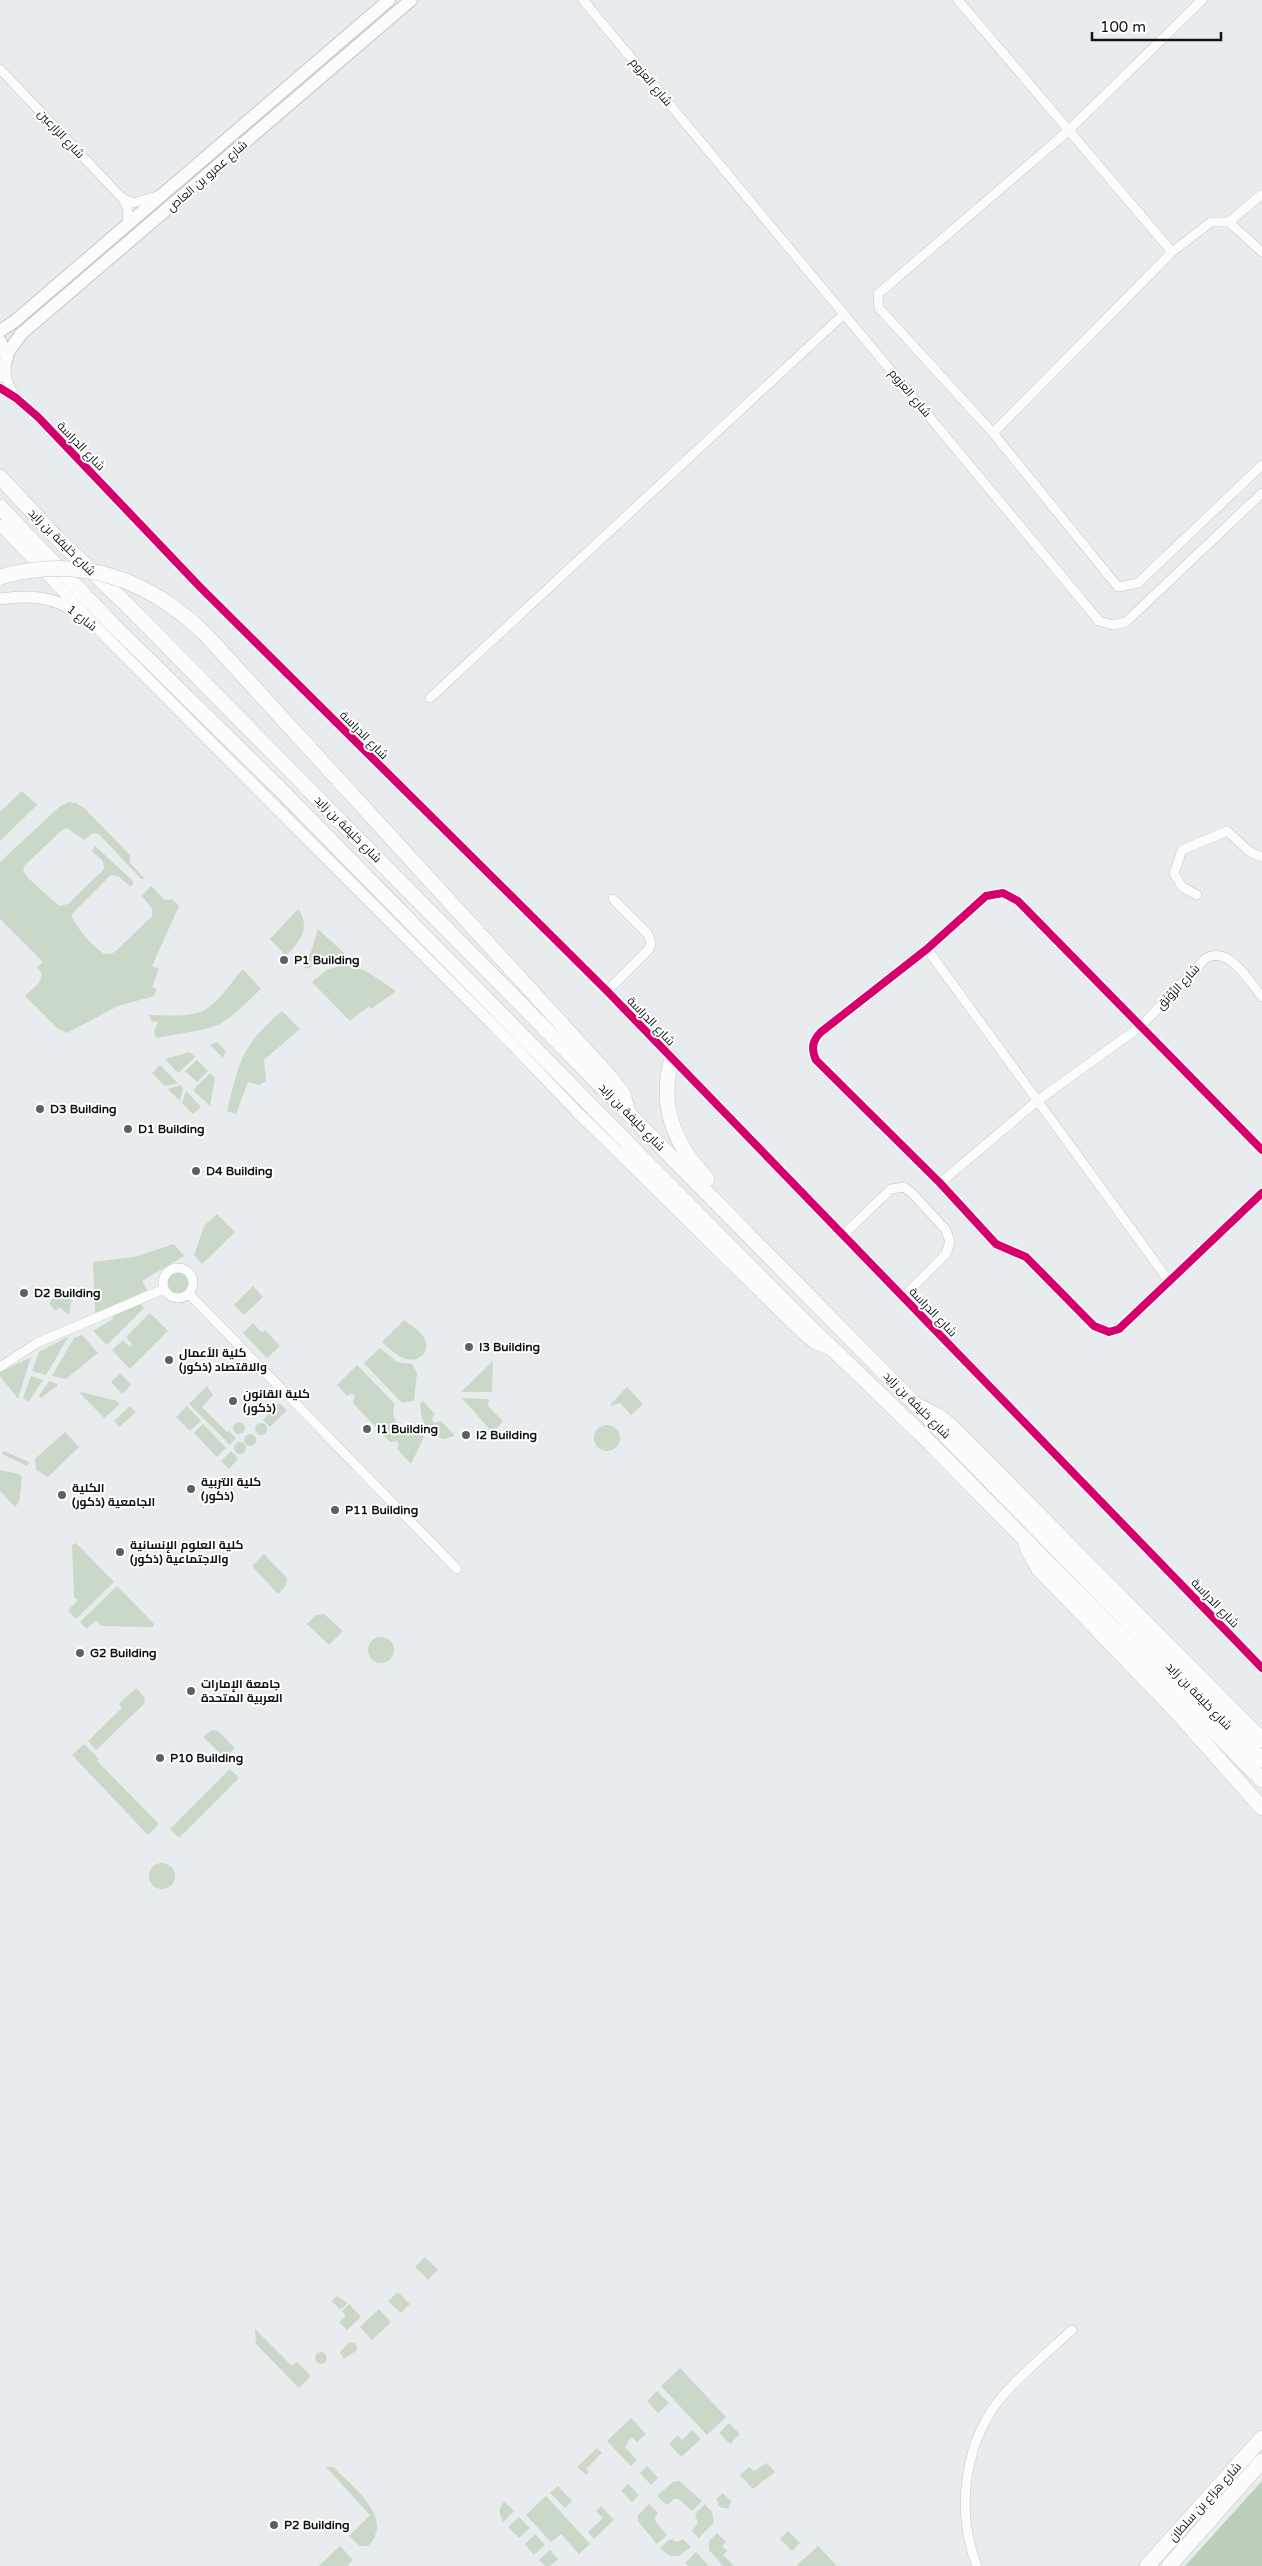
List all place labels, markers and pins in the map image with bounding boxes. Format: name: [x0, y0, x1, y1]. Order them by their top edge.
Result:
place label: P1 Building: [294, 953, 360, 968]
marker: P1 Building: [278, 954, 290, 966]
place label: D3 Building: [50, 1102, 117, 1117]
marker: D3 Building: [34, 1103, 46, 1115]
place label: D1 Building: [138, 1122, 205, 1137]
marker: D1 Building: [122, 1123, 134, 1135]
place label: D4 Building: [206, 1164, 273, 1179]
marker: D4 Building: [190, 1165, 202, 1177]
place label: D2 Building: [34, 1286, 101, 1301]
marker: D2 Building: [18, 1287, 30, 1299]
place label: I3 Building: [479, 1340, 540, 1355]
marker: I3 Building: [463, 1341, 475, 1353]
place label: كلية الأعمال والاقتصاد (ذكور): [179, 1346, 267, 1375]
marker: كلية الأعمال والاقتصاد (ذكور): [163, 1354, 175, 1366]
place label: كلية القانون (ذكور): [243, 1387, 310, 1416]
marker: كلية القانون (ذكور): [227, 1395, 239, 1407]
place label: I1 Building: [377, 1422, 438, 1437]
marker: I1 Building: [361, 1423, 373, 1435]
place label: I2 Building: [476, 1428, 537, 1443]
marker: I2 Building: [460, 1429, 472, 1441]
place label: كلية التربية (ذكور): [201, 1475, 261, 1504]
place label: الكلية الجامعية (ذكور): [72, 1481, 155, 1510]
marker: كلية التربية (ذكور): [185, 1483, 197, 1495]
marker: الكلية الجامعية (ذكور): [56, 1489, 68, 1501]
place label: P11 Building: [345, 1503, 418, 1518]
marker: P11 Building: [329, 1504, 341, 1516]
place label: كلية العلوم الإنسانية والاجتماعية (ذكور): [130, 1538, 243, 1567]
marker: كلية العلوم الإنسانية والاجتماعية (ذكور): [114, 1546, 126, 1558]
place label: G2 Building: [90, 1646, 157, 1661]
marker: G2 Building: [74, 1647, 86, 1659]
place label: جامعة الإمارات العربية المتحدة: [201, 1677, 283, 1706]
marker: جامعة الإمارات العربية المتحدة: [185, 1685, 197, 1697]
place label: P10 Building: [170, 1751, 243, 1766]
marker: P10 Building: [154, 1752, 166, 1764]
place label: P2 Building: [284, 2518, 350, 2533]
marker: P2 Building: [268, 2519, 280, 2531]

